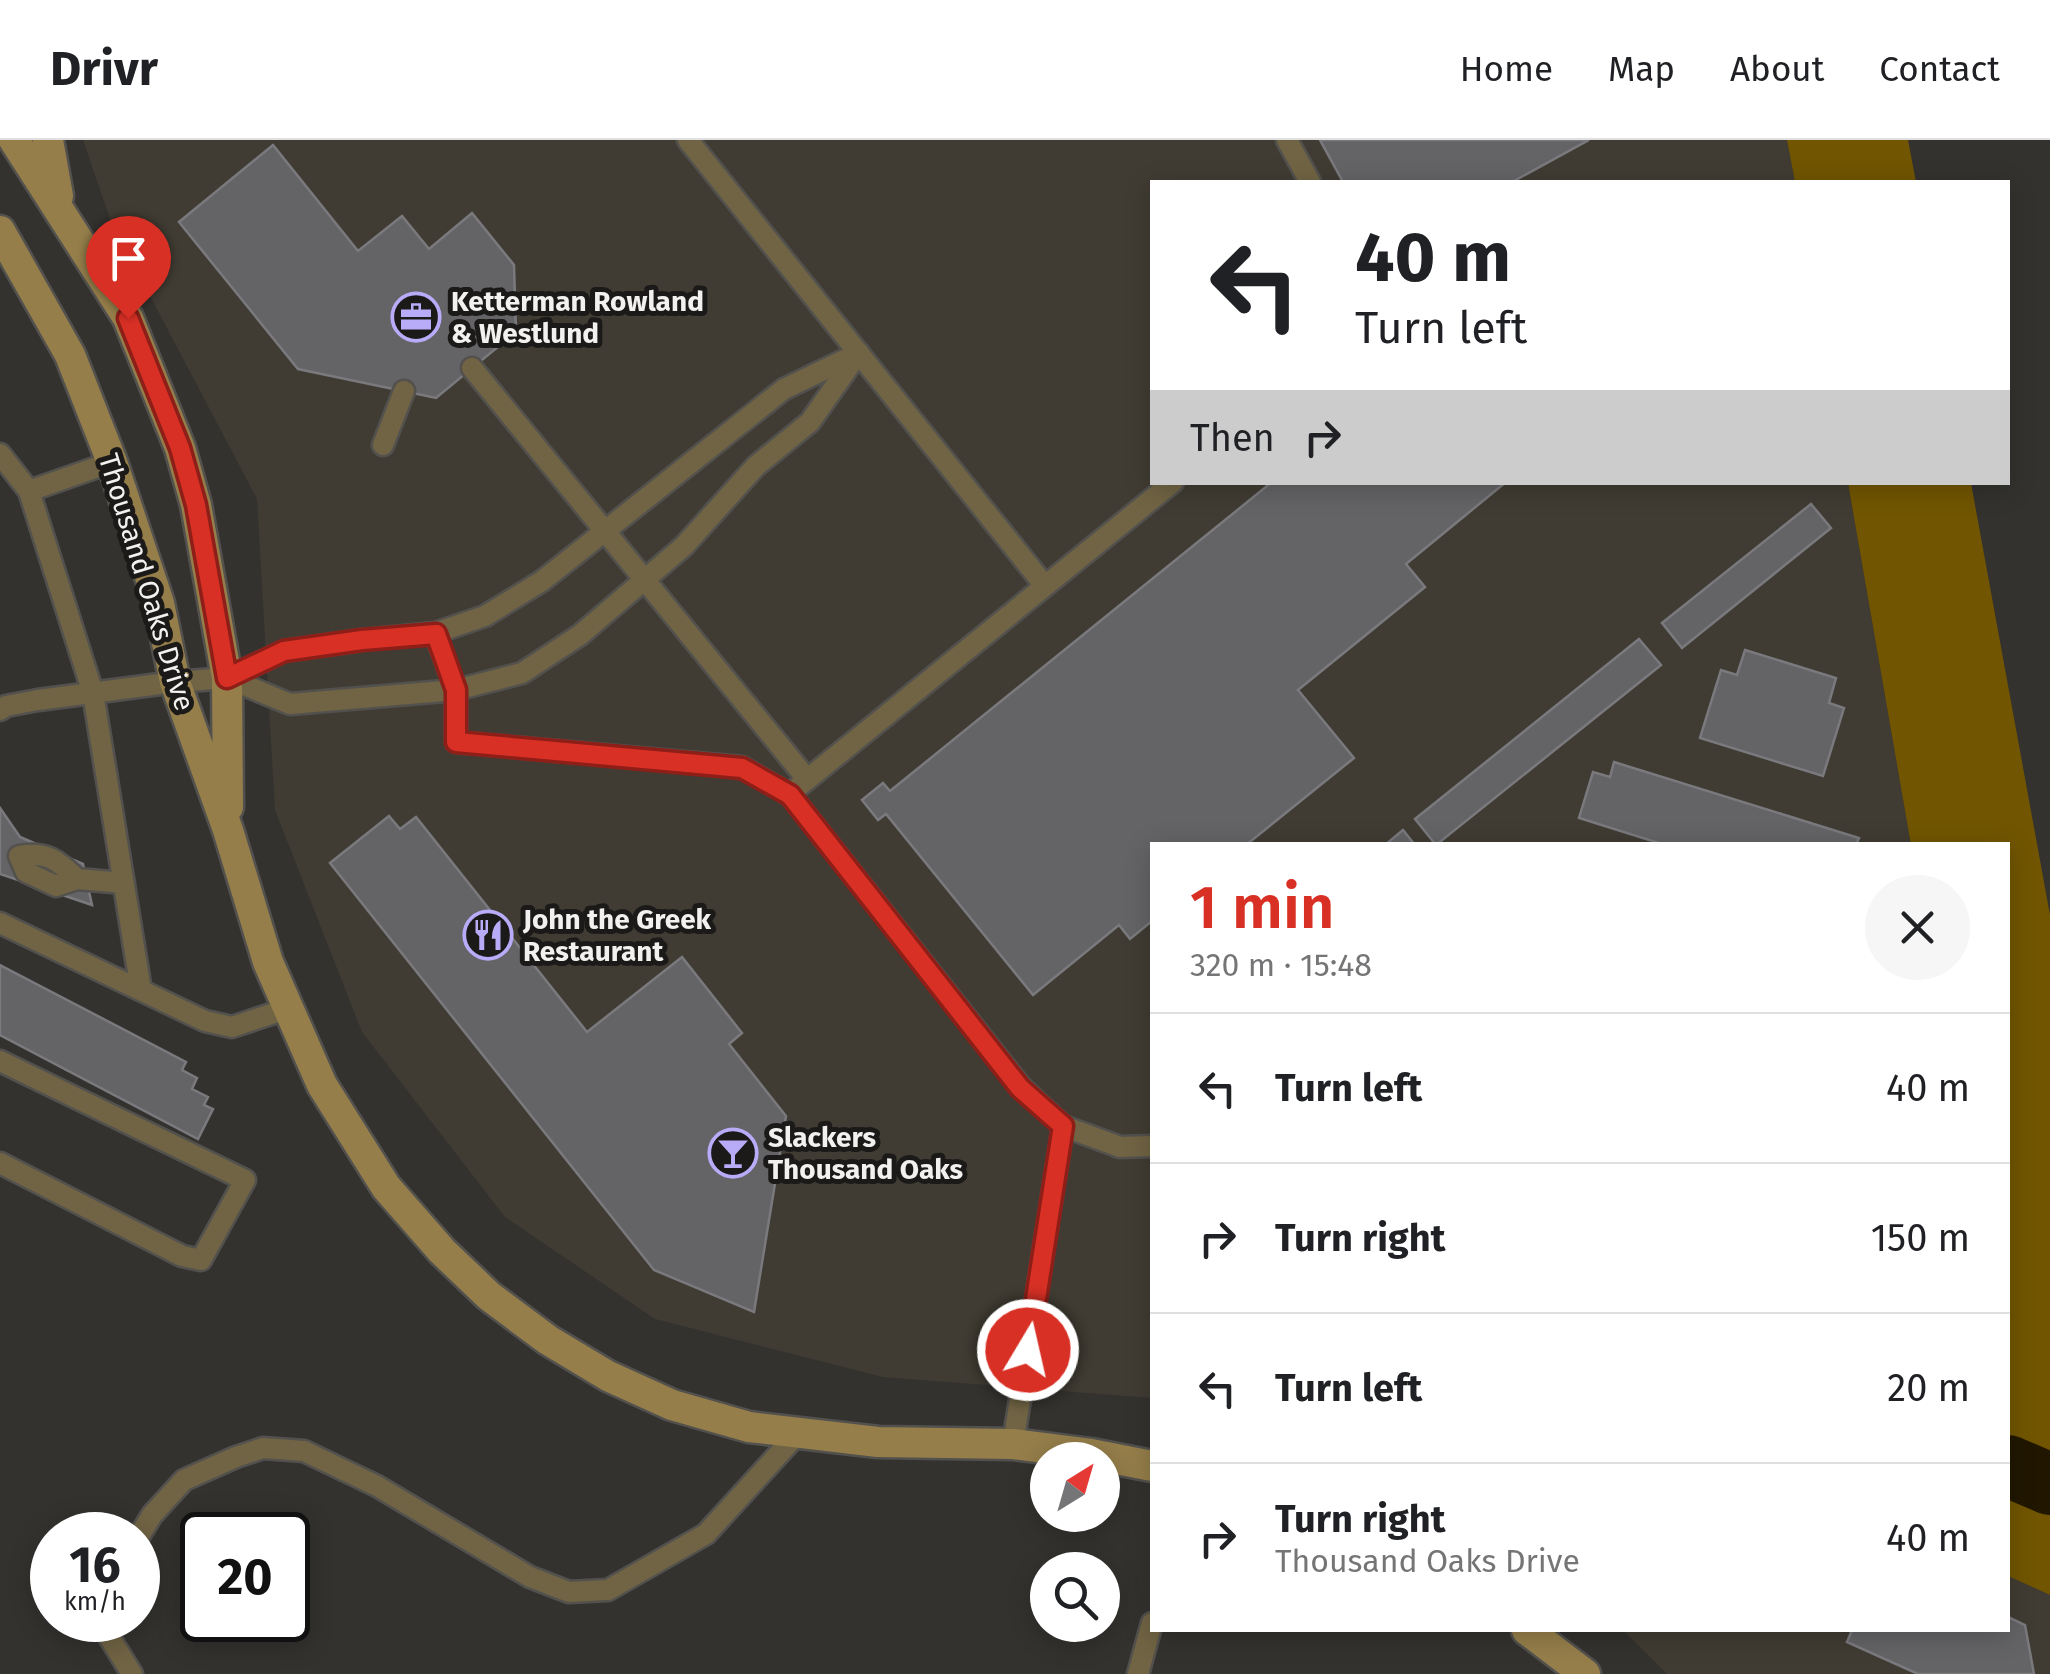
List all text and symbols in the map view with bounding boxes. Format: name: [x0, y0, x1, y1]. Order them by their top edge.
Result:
text: Drivr: [50, 40, 158, 98]
text: Home: [1460, 48, 1553, 90]
text: Map: [1608, 48, 1675, 90]
text: About: [1730, 48, 1824, 90]
text: Contact: [1879, 48, 2000, 90]
pin: [86, 216, 171, 319]
text: 40 m: [1355, 216, 1511, 300]
icon: left: [1190, 220, 1320, 350]
icon: arrive: [101, 231, 156, 286]
place label: Ketterman Rowland & Westlund: [451, 285, 704, 350]
office icon: Ketterman Rowland & Westlund: [390, 291, 442, 343]
text: Turn left: [1355, 301, 1527, 355]
icon: right: [1295, 410, 1350, 465]
text: Then: [1190, 415, 1275, 461]
street label: Thousand Oaks Drive: [92, 450, 201, 715]
text: 1 min: [1190, 872, 1335, 944]
button: close: [1865, 875, 1970, 980]
place label: John the Greek Restaurant: [522, 903, 712, 968]
restaurant icon: John the Greek Restaurant: [462, 909, 514, 961]
text: 320 m · 15:48: [1190, 946, 1372, 984]
icon: left: [1190, 1061, 1245, 1116]
text: Turn left: [1275, 1065, 1422, 1111]
text: 40 m: [1886, 1065, 1970, 1111]
place label: Slackers Thousand Oaks: [768, 1121, 963, 1186]
bar icon: Slackers Thousand Oaks: [707, 1127, 759, 1179]
icon: right: [1190, 1211, 1245, 1266]
text: Turn right: [1275, 1215, 1445, 1261]
text: 150 m: [1871, 1215, 1970, 1261]
position arrow: [976, 1298, 1080, 1402]
icon: left: [1190, 1361, 1245, 1416]
text: Turn left: [1275, 1365, 1422, 1411]
text: 20 m: [1887, 1365, 1970, 1411]
north arrow: [1030, 1442, 1120, 1532]
map controls: [1030, 1442, 1120, 1642]
text: Turn right: [1275, 1496, 1445, 1542]
icon: right: [1190, 1511, 1245, 1566]
speed limit sign: 20: [180, 1512, 310, 1642]
text: 40 m: [1886, 1515, 1970, 1561]
text: 16: [69, 1535, 121, 1595]
text: Thousand Oaks Drive: [1275, 1542, 1580, 1580]
button: search: [1030, 1552, 1120, 1642]
text: km/h: [64, 1587, 126, 1617]

